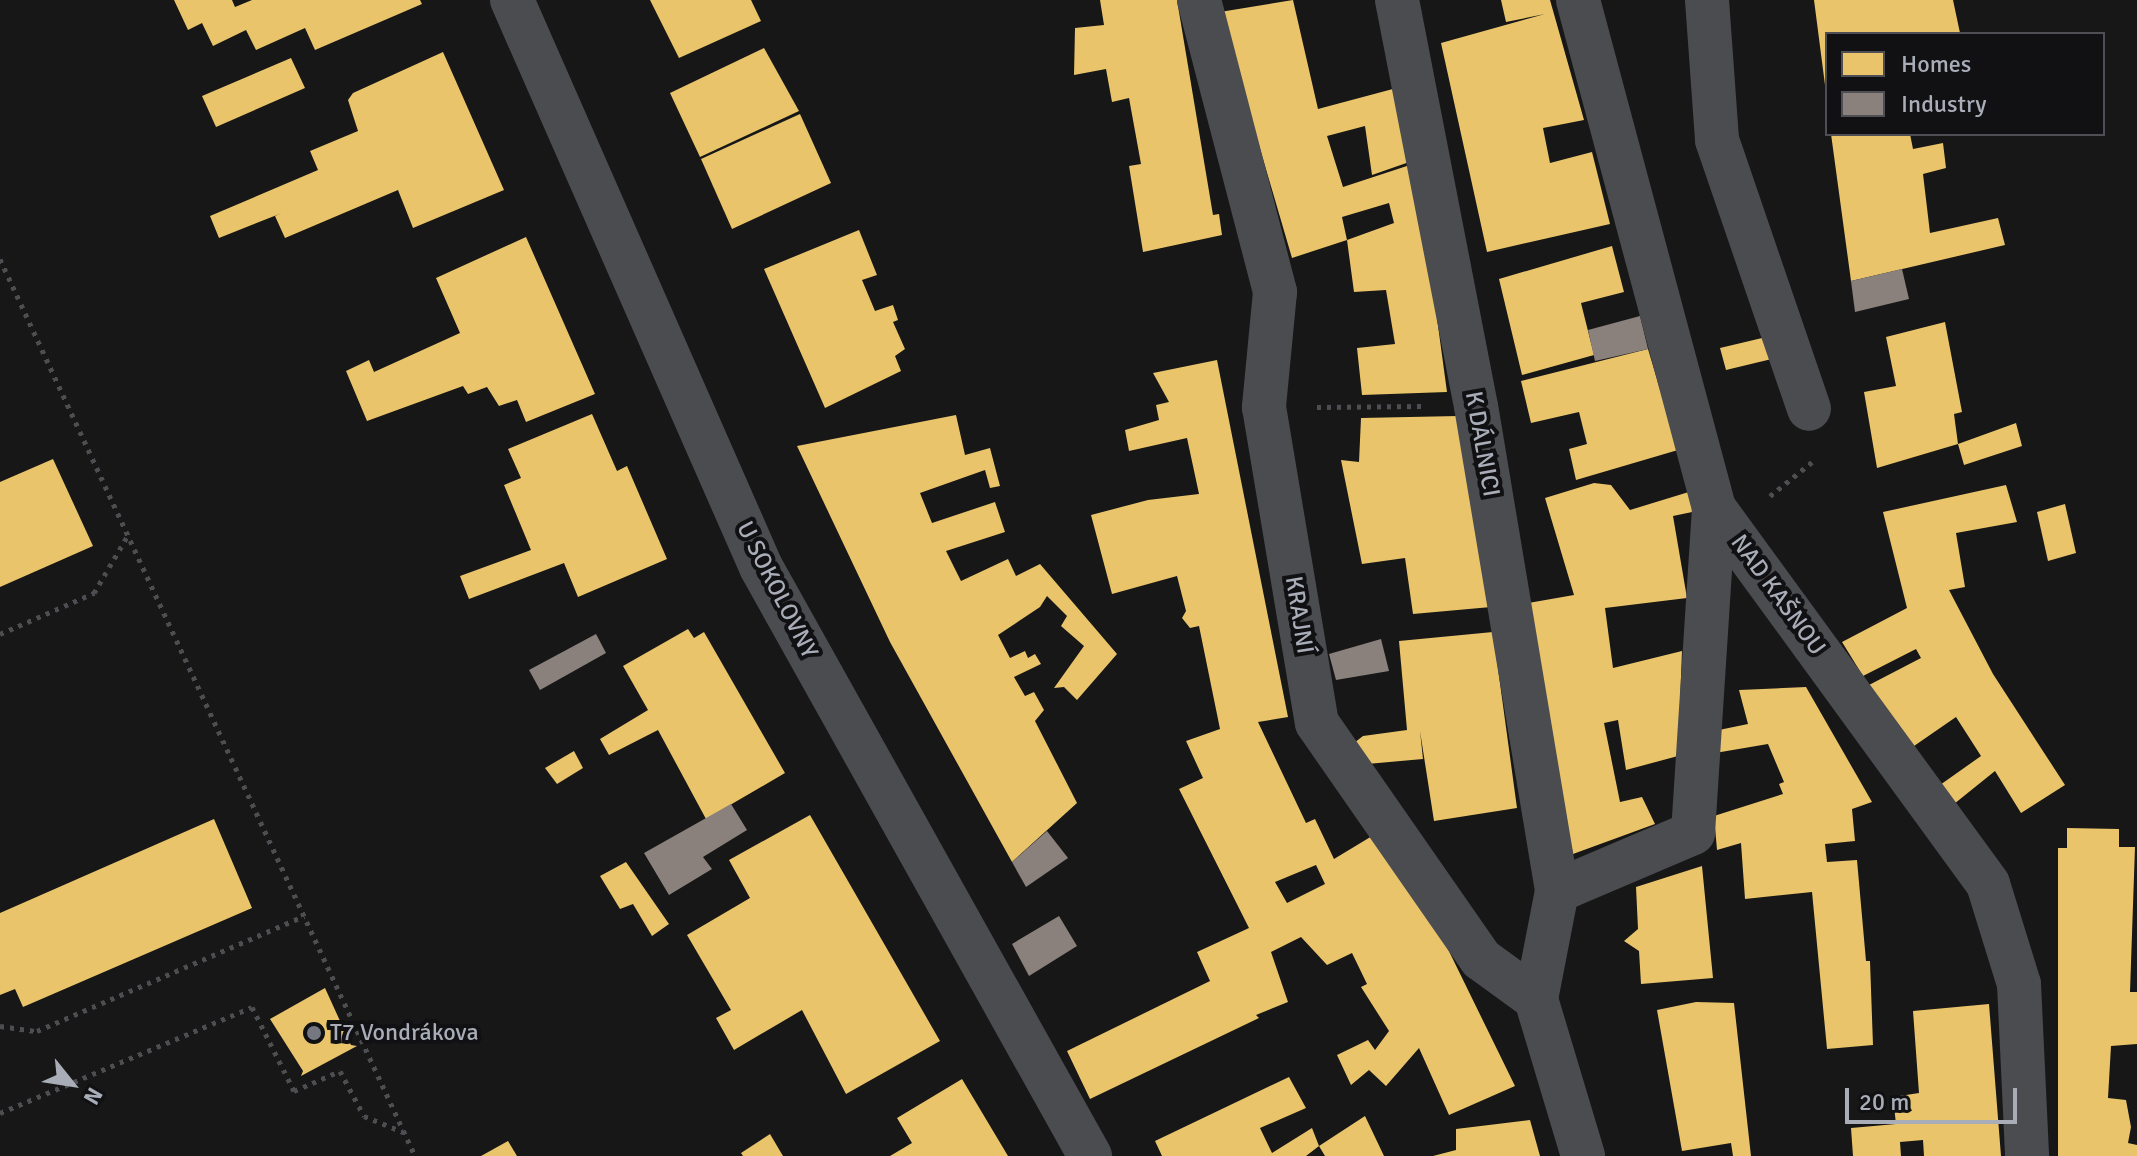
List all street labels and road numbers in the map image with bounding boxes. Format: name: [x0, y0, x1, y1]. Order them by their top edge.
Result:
street label: K DÁLNICI: [1459, 389, 1505, 499]
street label: U SOKOLOVNY: [730, 517, 824, 663]
street label: NAD KAŠNOU: [1725, 529, 1831, 661]
street label: KRAJNÍ: [1279, 574, 1319, 656]

